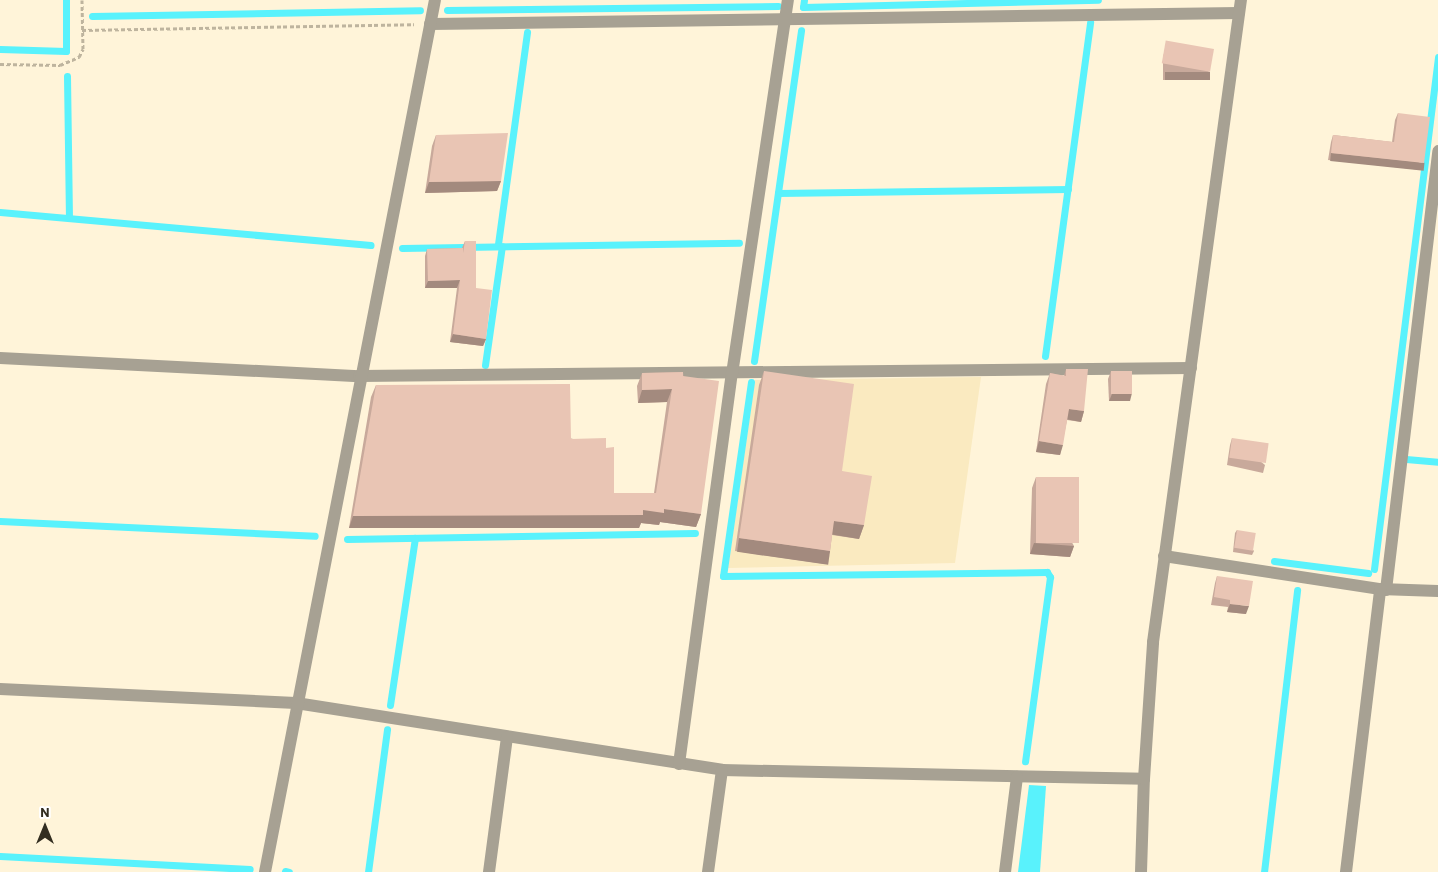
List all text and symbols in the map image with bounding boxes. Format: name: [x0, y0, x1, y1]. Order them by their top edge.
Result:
north arrow: [20, 802, 70, 852]
text: N: [40, 803, 50, 820]

